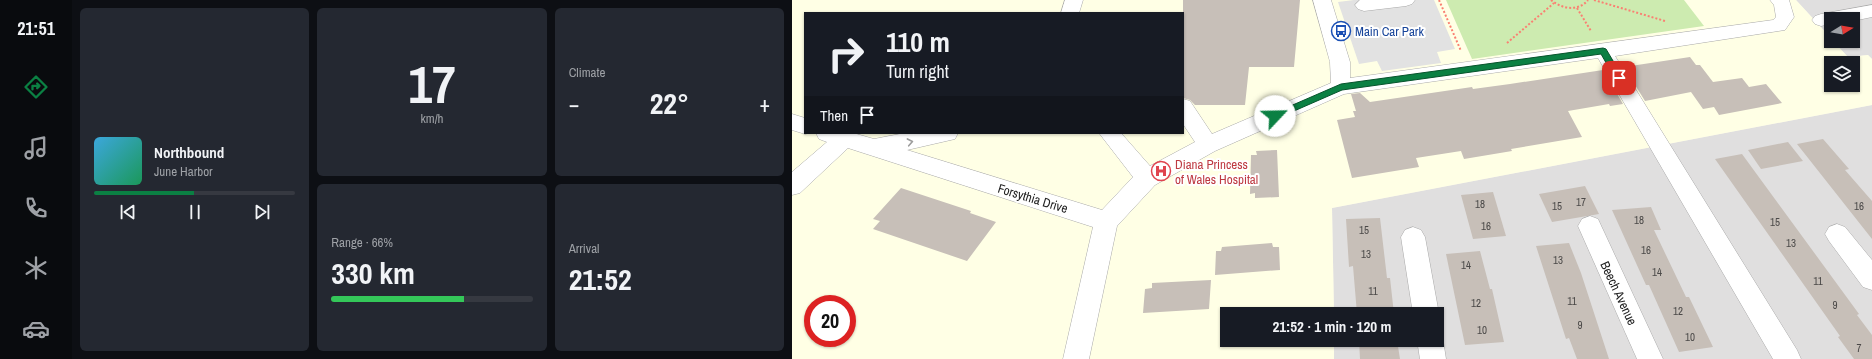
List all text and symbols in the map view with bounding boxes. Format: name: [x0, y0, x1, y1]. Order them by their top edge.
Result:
north arrow: [1824, 12, 1860, 48]
map controls: [1824, 12, 1860, 92]
text: 21:51: [17, 16, 55, 41]
bus stop icon: Main Car Park: [1330, 20, 1352, 42]
text: 110 m: [886, 23, 950, 61]
place label: Main Car Park: [1355, 23, 1424, 40]
icon: right: [820, 28, 872, 80]
text: 17: [408, 49, 456, 119]
button: layers: [1824, 56, 1860, 92]
text: Turn right: [886, 59, 949, 84]
pin: [1602, 61, 1636, 95]
text: Climate: [569, 64, 605, 81]
icon: arrive: [1608, 67, 1630, 89]
icon: directions: [22, 73, 50, 101]
text: 22°: [650, 83, 689, 123]
text: −: [569, 89, 579, 119]
text: +: [759, 89, 770, 119]
position arrow: [1254, 95, 1296, 137]
icon: arrive: [856, 104, 878, 126]
text: Then: [820, 105, 848, 126]
text: km/h: [420, 110, 444, 127]
icon: music: [22, 134, 50, 162]
one-way arrow: [907, 138, 913, 146]
text: Northbound: [154, 142, 224, 163]
place label: Diana Princess of Wales Hospital: [1175, 156, 1258, 188]
hospital icon: Diana Princess of Wales Hospital: [1150, 160, 1172, 182]
text: June Harbor: [154, 163, 213, 180]
street label: Forsythia Drive: [996, 180, 1070, 217]
icon: phone: [22, 194, 50, 222]
house number: 17: [1576, 195, 1586, 209]
house number: 18: [1475, 197, 1485, 211]
house number: 15: [1552, 199, 1562, 213]
house number: 16: [1854, 199, 1864, 213]
icon: previous: [117, 201, 139, 223]
icon: pause: [184, 201, 206, 223]
icon: next: [251, 201, 273, 223]
house number: 18: [1634, 213, 1644, 227]
house number: 15: [1770, 215, 1780, 229]
house number: 16: [1481, 219, 1491, 233]
house number: 15: [1359, 223, 1369, 237]
text: Range · 66%: [331, 234, 393, 251]
house number: 13: [1786, 236, 1796, 250]
text: Arrival: [569, 240, 599, 257]
house number: 16: [1641, 243, 1651, 257]
house number: 13: [1361, 247, 1371, 261]
text: 330 km: [331, 253, 415, 293]
house number: 13: [1553, 253, 1563, 267]
icon: climate: [22, 254, 50, 282]
house number: 14: [1461, 258, 1471, 272]
text: 21:52: [569, 259, 632, 299]
street label: Beech Avenue: [1596, 259, 1641, 328]
house number: 14: [1652, 265, 1662, 279]
house number: 11: [1813, 274, 1823, 288]
house number: 11: [1368, 284, 1378, 298]
house number: 11: [1567, 294, 1577, 308]
speed limit sign: 20: [804, 295, 856, 347]
house number: 12: [1471, 296, 1481, 310]
house number: 9: [1832, 298, 1838, 312]
house number: 12: [1673, 304, 1683, 318]
icon: car: [22, 315, 50, 343]
text: 21:52 · 1 min · 120 m: [1273, 316, 1391, 337]
house number: 9: [1577, 318, 1583, 332]
house number: 10: [1477, 323, 1487, 337]
house number: 10: [1685, 330, 1695, 344]
house number: 7: [1856, 341, 1862, 355]

